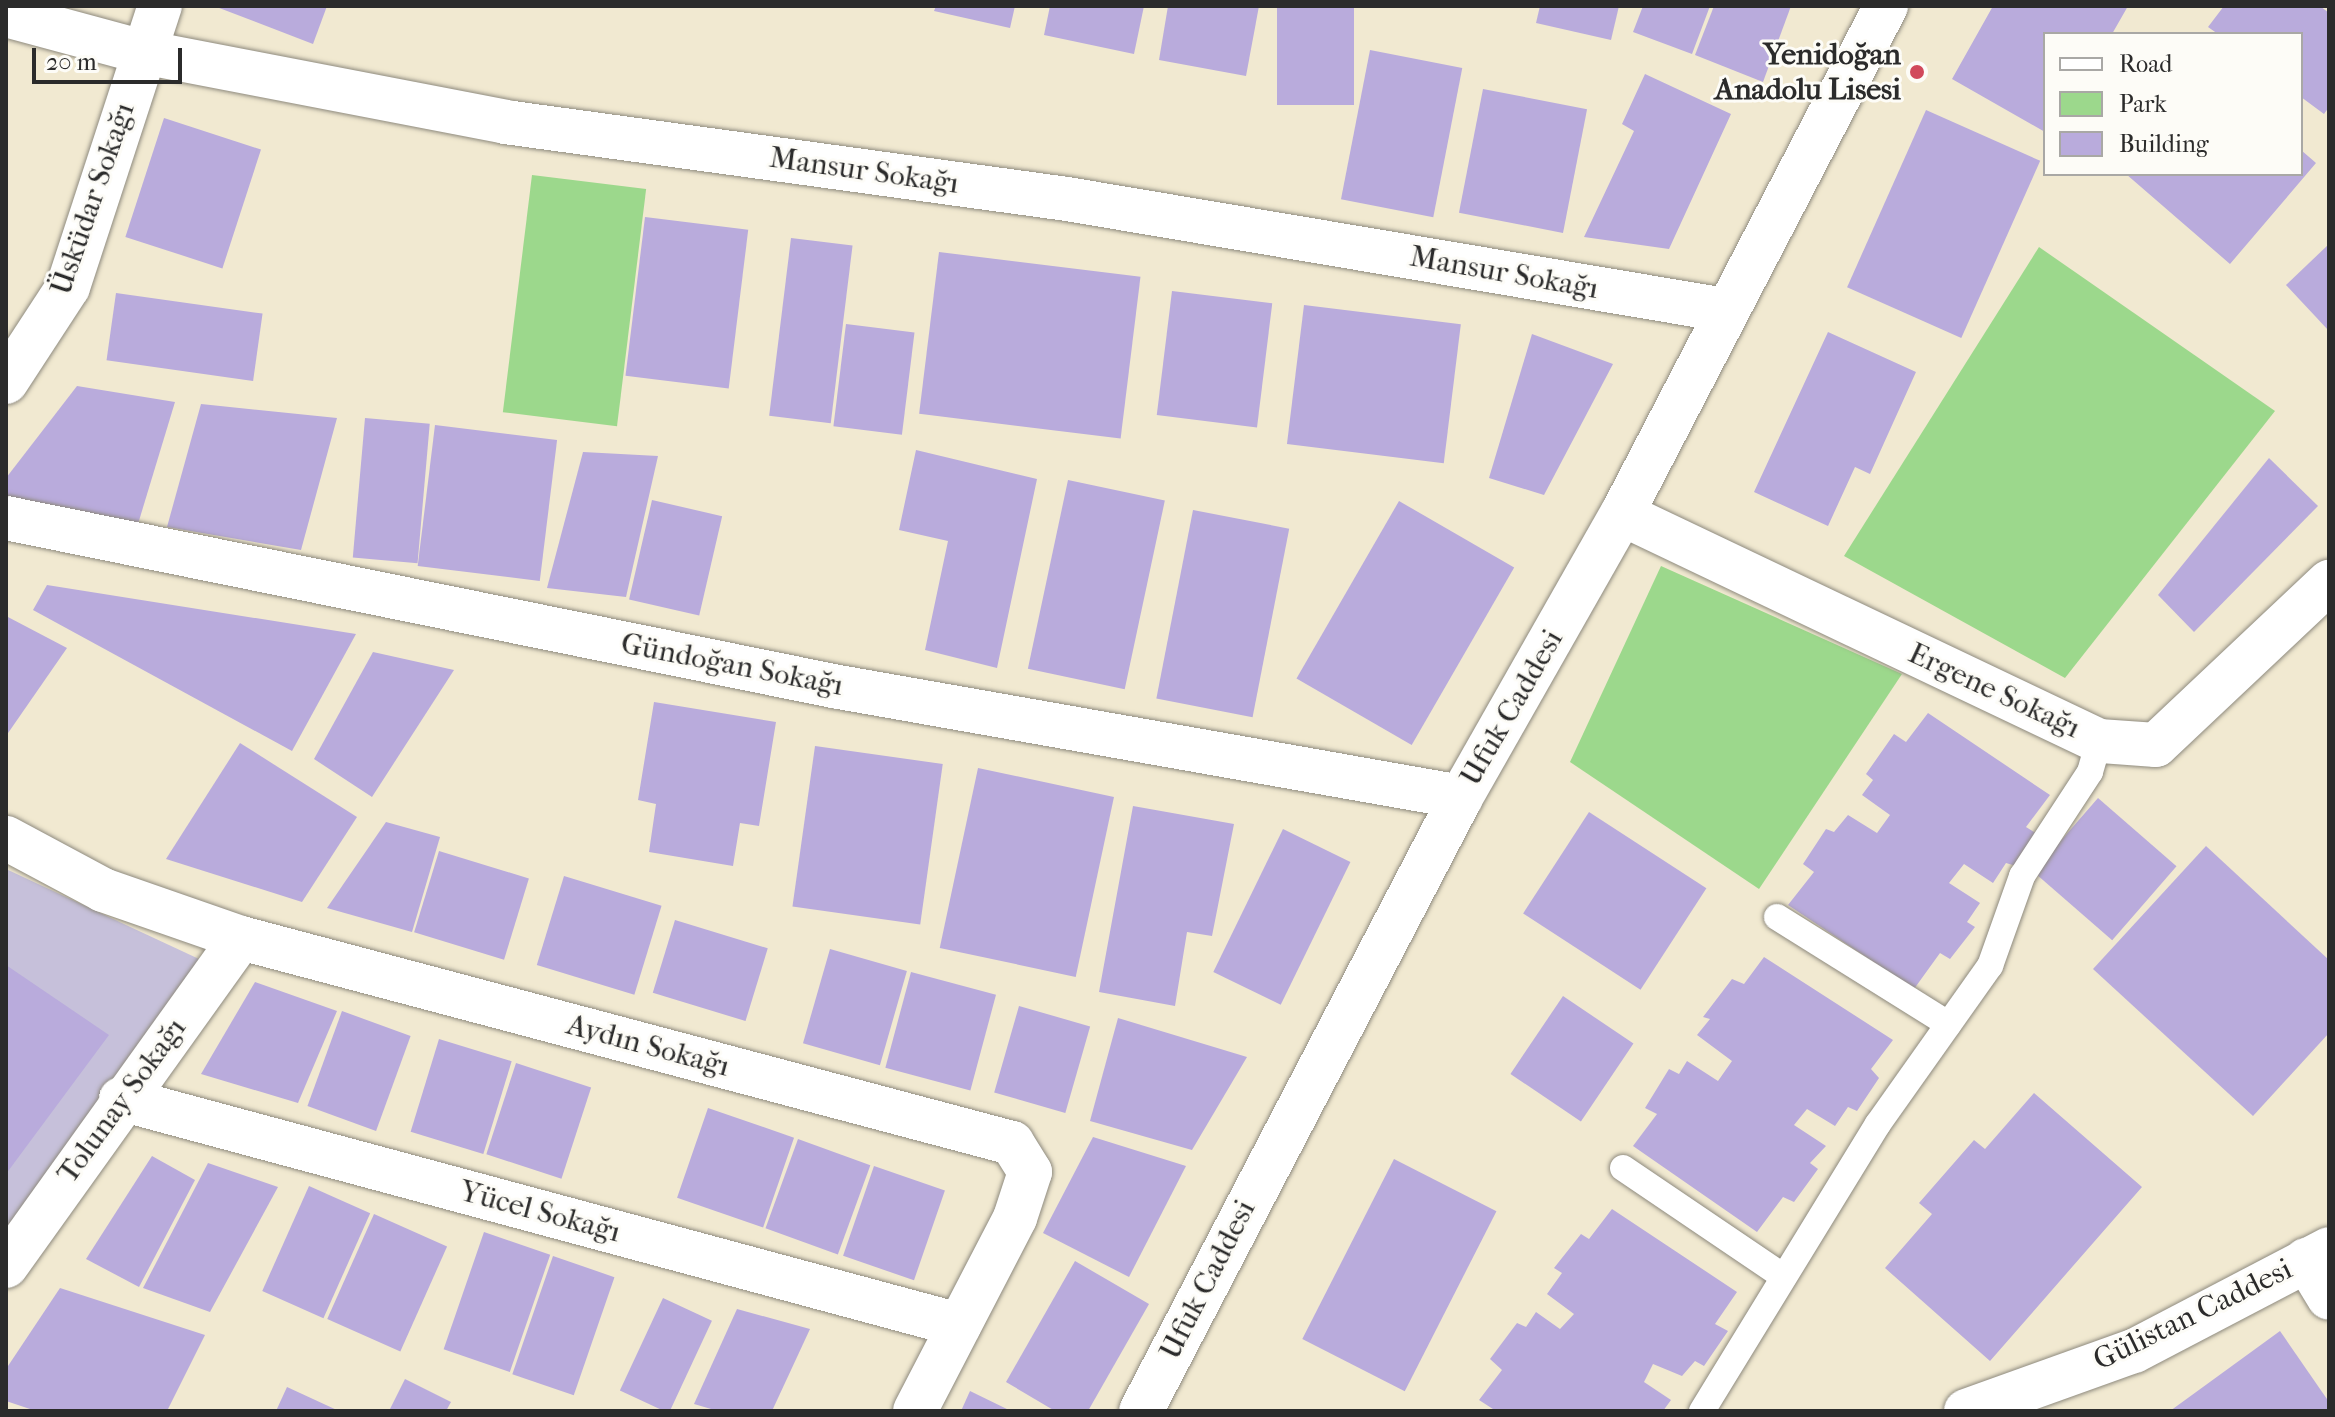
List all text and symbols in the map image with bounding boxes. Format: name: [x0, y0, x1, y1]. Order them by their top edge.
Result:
scale bar: [36, 32, 186, 82]
legend: [2043, 32, 2303, 176]
place label: Yenidoğan Anadolu Lisesi: [1715, 37, 1901, 108]
text: 20 m: [46, 48, 97, 76]
text: Road: [2119, 50, 2172, 78]
marker: Yenidoğan Anadolu Lisesi: [1908, 63, 1926, 81]
text: Park: [2119, 90, 2167, 118]
street label: Üsküdar Sokağı: [43, 98, 143, 300]
text: Building: [2119, 130, 2209, 158]
street label: Mansur Sokağı: [767, 140, 961, 202]
street label: Mansur Sokağı: [1407, 239, 1601, 307]
street label: Ufuk Caddesi: [1453, 624, 1571, 792]
street label: Gündoğan Sokağı: [618, 626, 846, 704]
street label: Ergene Sokağı: [1903, 636, 2085, 746]
street label: Aydın Sokağı: [563, 1007, 733, 1085]
street label: Tolunay Sokağı: [50, 1011, 194, 1191]
street label: Yücel Sokağı: [456, 1173, 624, 1251]
street label: Ufuk Caddesi: [1153, 1194, 1263, 1366]
street label: Gülistan Caddesi: [2088, 1251, 2298, 1379]

